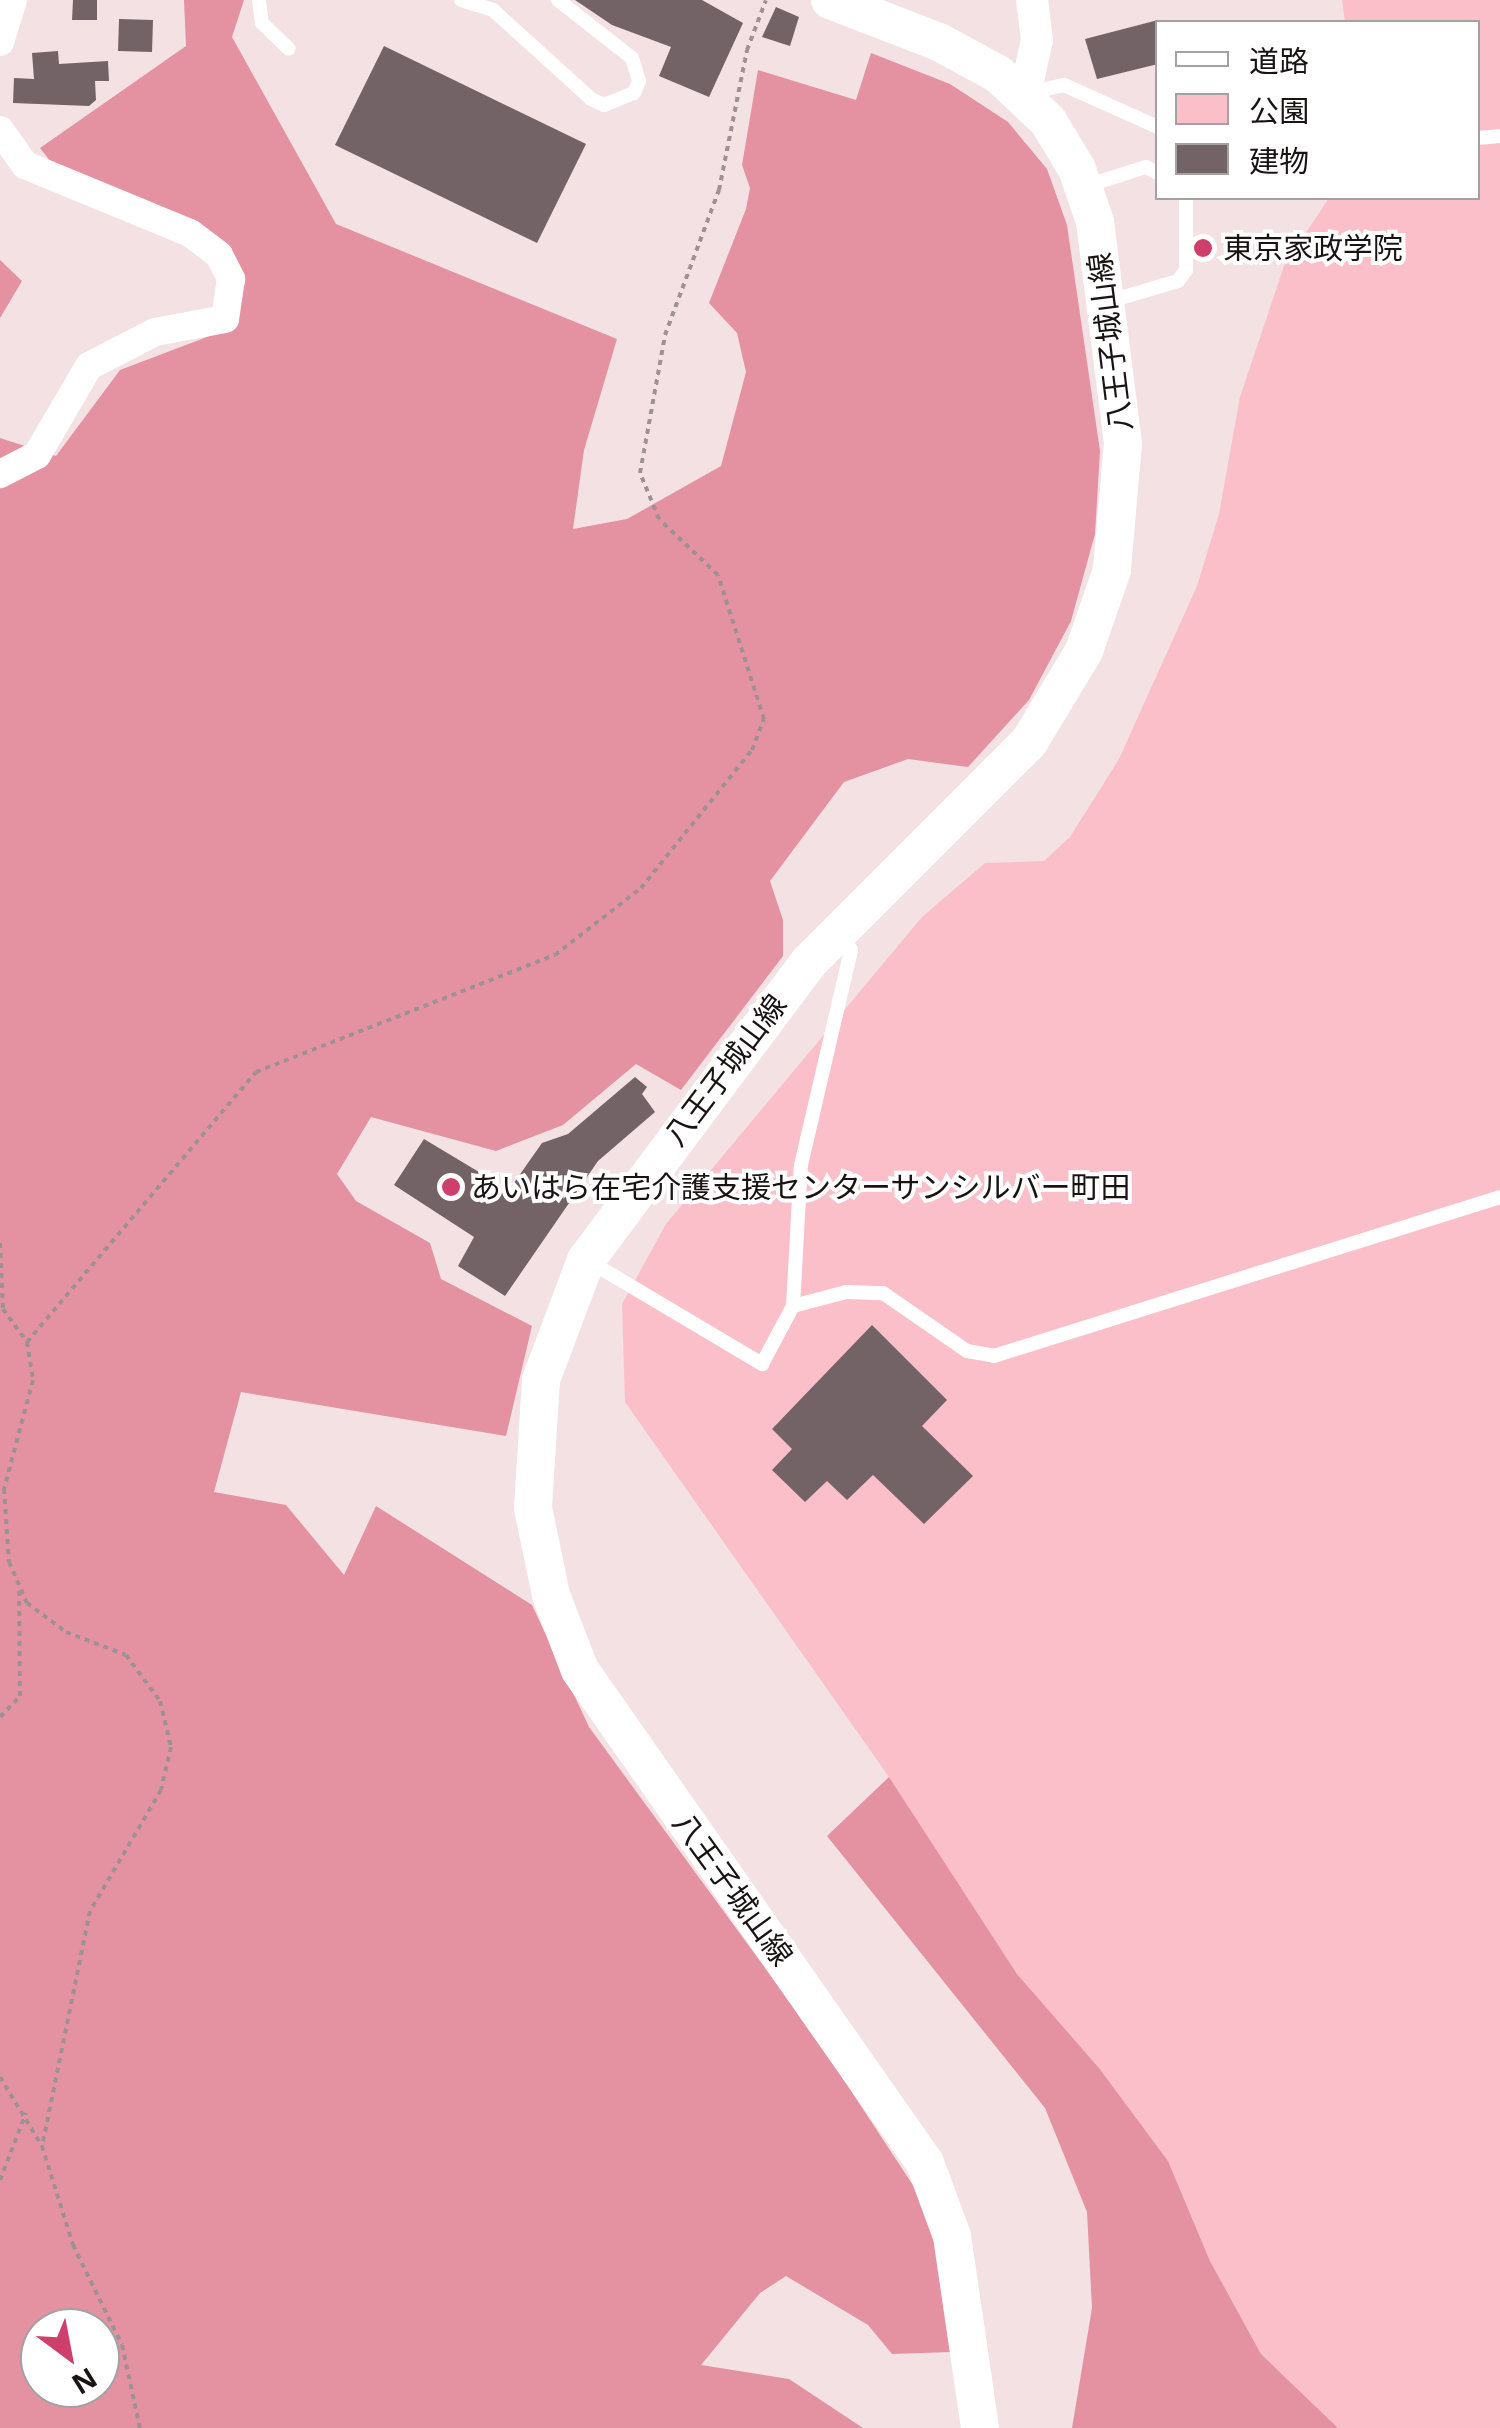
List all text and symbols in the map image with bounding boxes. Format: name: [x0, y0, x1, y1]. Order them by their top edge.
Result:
legend: [1155, 20, 1480, 200]
text: 道路: [1249, 40, 1309, 81]
text: 公園: [1249, 90, 1309, 131]
text: 建物: [1249, 140, 1309, 181]
place label: 東京家政学院: [1223, 230, 1403, 266]
marker: 東京家政学院: [1192, 237, 1214, 259]
street label: 八王子城山線: [1081, 250, 1139, 434]
street label: 八王子城山線: [656, 987, 794, 1153]
place label: あいはら在宅介護支援センターサンシルバー町田: [471, 1169, 1131, 1205]
marker: あいはら在宅介護支援センターサンシルバー町田: [440, 1176, 462, 1198]
street label: 八王子城山線: [666, 1806, 800, 1972]
north arrow: [20, 2308, 120, 2408]
text: N: [65, 2360, 105, 2404]

